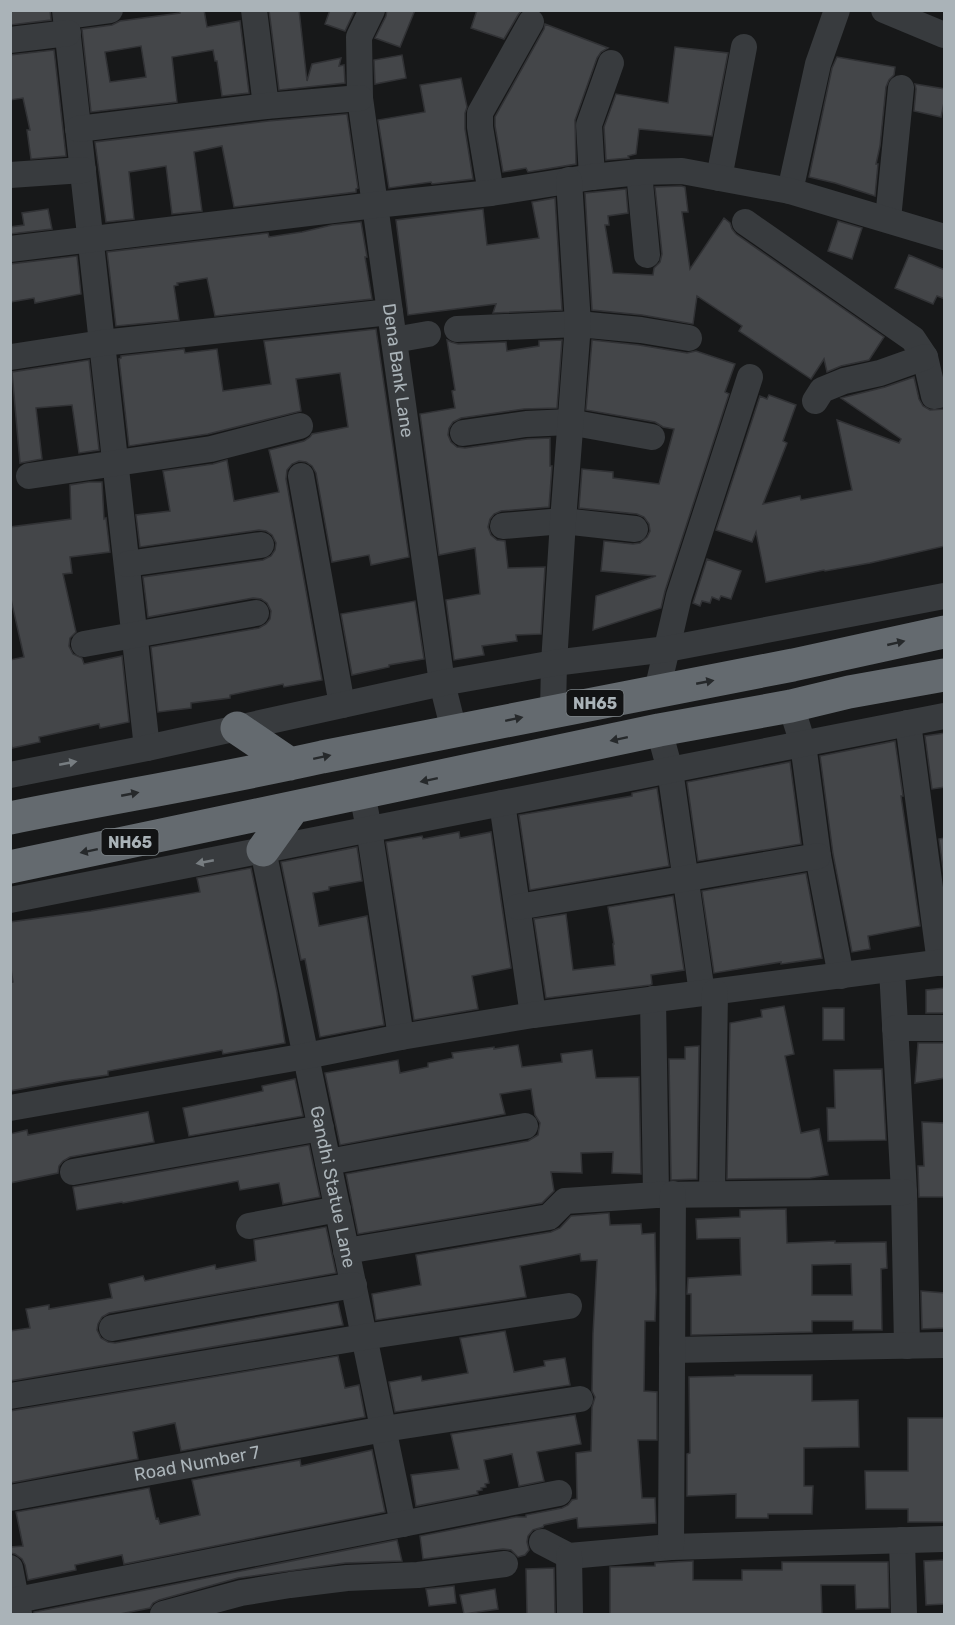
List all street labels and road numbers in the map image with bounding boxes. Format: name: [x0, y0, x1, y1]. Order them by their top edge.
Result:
street label: Dena Bank Lane: [378, 302, 418, 439]
road number: NH65: [566, 690, 624, 716]
road number: NH65: [102, 829, 158, 855]
street label: Gandhi Statue Lane: [305, 1104, 361, 1270]
street label: Road Number 7: [132, 1441, 261, 1486]

